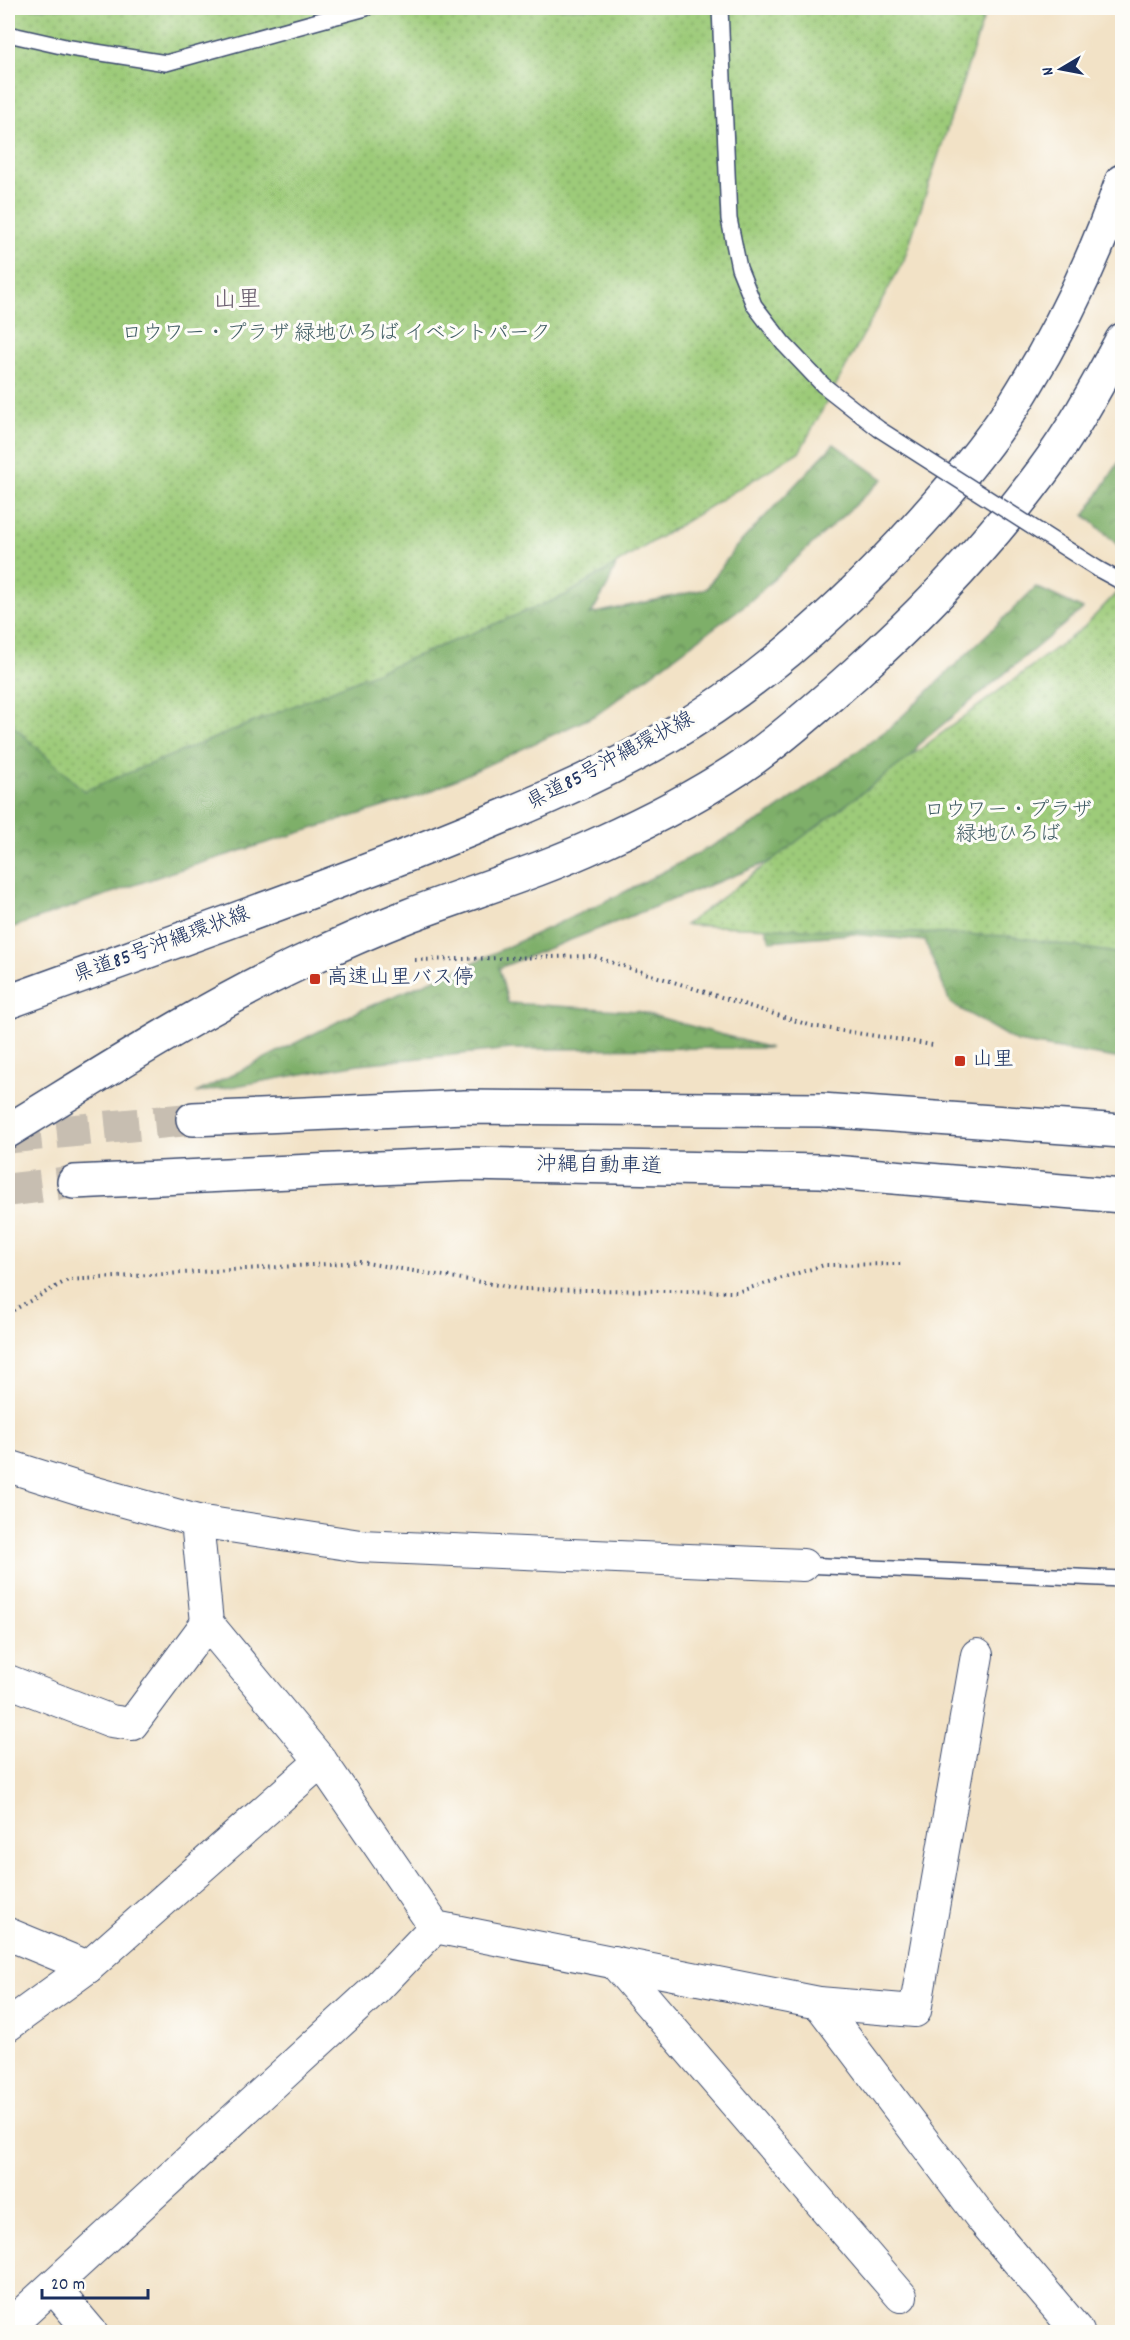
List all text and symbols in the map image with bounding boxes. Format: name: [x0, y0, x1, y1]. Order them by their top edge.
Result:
north arrow: [1031, 39, 1091, 99]
text: N: [1037, 65, 1061, 77]
district label: 山里: [213, 284, 261, 318]
park label: ロウワー・プラザ 緑地ひろば イベントパーク: [121, 320, 551, 350]
street label: 県道85号沖縄環状線: [522, 705, 700, 819]
park label: ロウワー・プラザ 緑地ひろば: [924, 797, 1092, 851]
street label: 県道85号沖縄環状線: [69, 900, 255, 992]
place label: 高速山里バス停: [327, 964, 474, 994]
marker: 高速山里バス停: [308, 972, 322, 986]
place label: 山里: [972, 1046, 1014, 1076]
marker: 山里: [953, 1054, 967, 1068]
street label: 沖縄自動車道: [536, 1151, 662, 1183]
scale bar: [42, 2262, 148, 2300]
text: 20 m: [51, 2273, 85, 2298]

